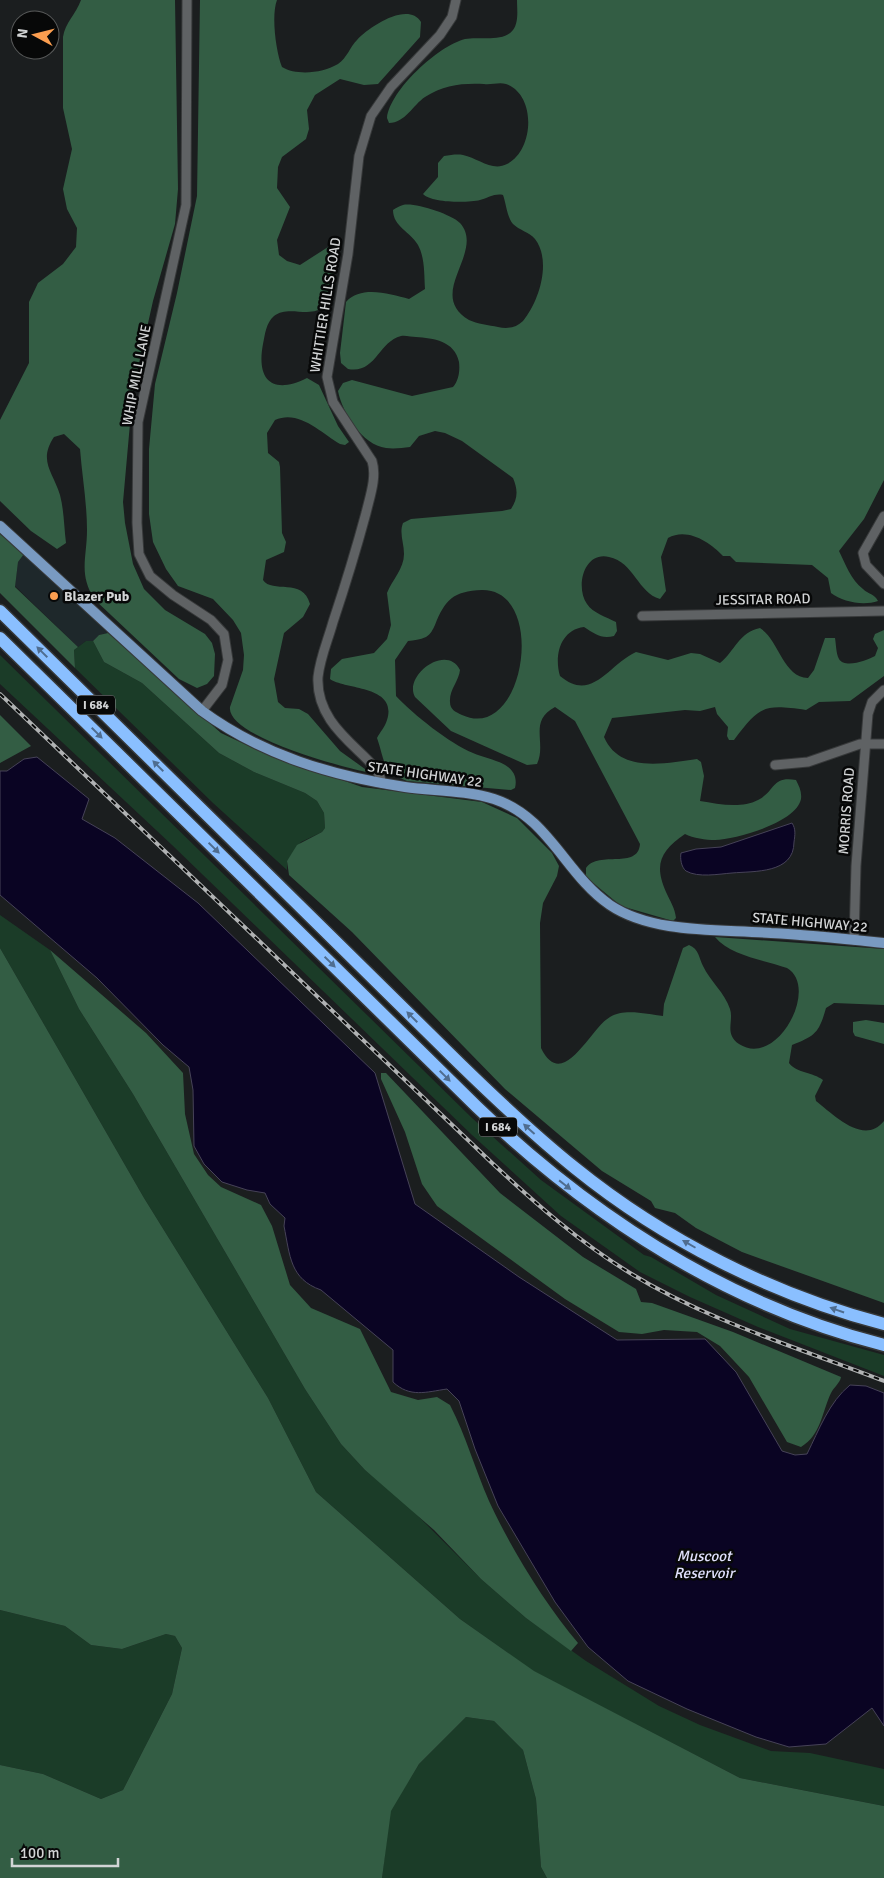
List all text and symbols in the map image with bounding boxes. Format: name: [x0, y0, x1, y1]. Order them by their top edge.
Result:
north arrow: [10, 10, 60, 60]
text: N: [14, 28, 32, 39]
street label: WHITTIER HILLS ROAD: [306, 236, 345, 374]
street label: WHIP MILL LANE: [118, 323, 155, 427]
place label: Blazer Pub: [64, 588, 130, 605]
marker: Blazer Pub: [48, 590, 60, 602]
street label: JESSITAR ROAD: [715, 590, 811, 609]
one-way arrow: [36, 646, 48, 658]
road number: I 684: [77, 696, 115, 714]
one-way arrow: [91, 727, 103, 739]
street label: STATE HIGHWAY 22: [366, 758, 483, 791]
one-way arrow: [152, 760, 164, 772]
street label: MORRIS ROAD: [835, 767, 858, 855]
one-way arrow: [207, 842, 219, 854]
street label: STATE HIGHWAY 22: [752, 909, 868, 936]
one-way arrow: [323, 956, 335, 968]
one-way arrow: [406, 1011, 418, 1023]
one-way arrow: [439, 1070, 451, 1082]
road number: I 684: [479, 1118, 517, 1136]
one-way arrow: [524, 1123, 536, 1135]
one-way arrow: [558, 1180, 571, 1191]
one-way arrow: [682, 1240, 696, 1249]
one-way arrow: [830, 1306, 845, 1313]
water label: Muscoot Reservoir: [674, 1547, 737, 1582]
scale bar: [12, 1836, 119, 1868]
text: 100 m: [20, 1844, 60, 1862]

